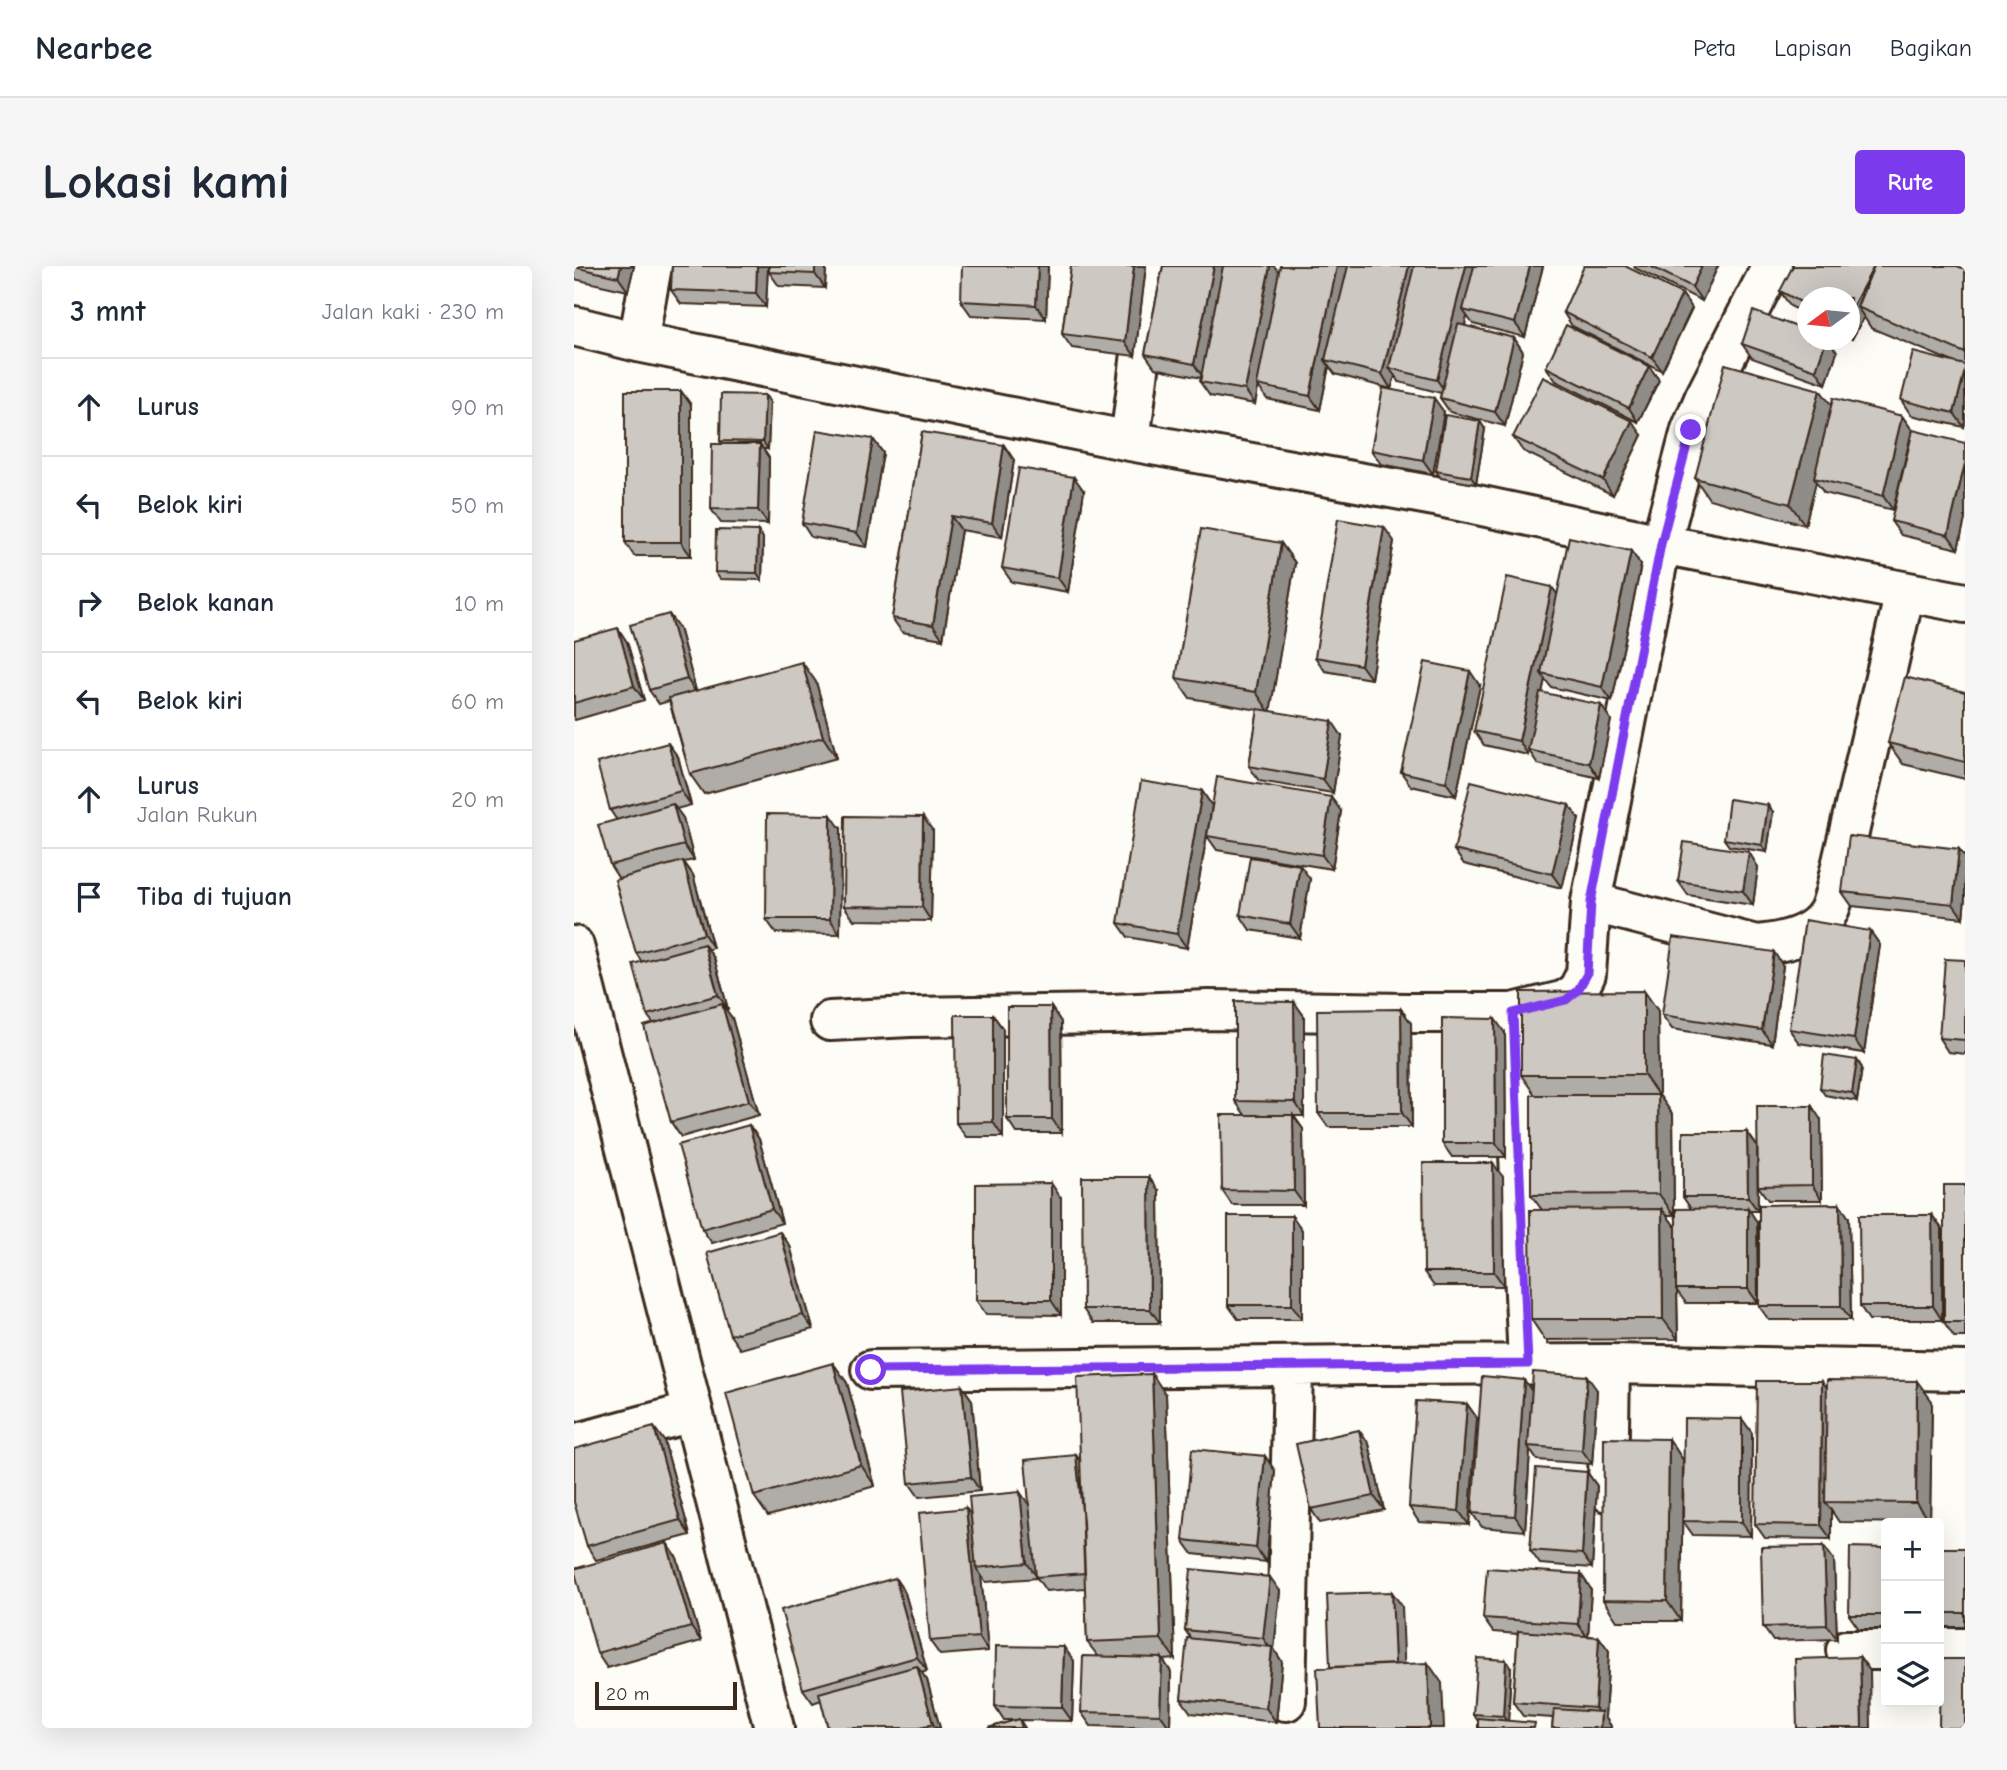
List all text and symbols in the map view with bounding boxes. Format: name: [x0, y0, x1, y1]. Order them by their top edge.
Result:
text: Nearbee: [35, 29, 153, 67]
text: Peta: [1693, 34, 1736, 62]
text: Lapisan: [1774, 34, 1852, 62]
text: Bagikan: [1890, 34, 1972, 62]
button: Rute: [1855, 150, 1965, 214]
text: Lokasi kami: [42, 154, 290, 210]
north arrow: [1797, 287, 1860, 350]
text: 3 mnt: [70, 294, 145, 329]
text: Jalan kaki · 230 m: [322, 298, 504, 325]
icon: ahead: [70, 388, 108, 426]
text: Lurus: [137, 392, 199, 422]
text: 90 m: [451, 394, 504, 421]
route end: [1675, 414, 1706, 445]
icon: left: [70, 486, 108, 524]
text: Belok kiri: [137, 490, 243, 520]
text: 50 m: [451, 492, 504, 519]
icon: right: [70, 584, 108, 622]
text: Belok kanan: [137, 588, 274, 618]
text: 10 m: [454, 590, 504, 617]
icon: left: [70, 682, 108, 720]
text: Belok kiri: [137, 686, 243, 716]
text: 60 m: [451, 688, 504, 715]
text: Lurus: [137, 771, 199, 801]
icon: ahead: [70, 780, 108, 818]
text: 20 m: [451, 786, 504, 813]
text: Jalan Rukun: [137, 801, 258, 828]
icon: arrive: [70, 878, 108, 916]
text: Tiba di tujuan: [137, 882, 292, 912]
route start: [855, 1354, 886, 1385]
map controls: [1881, 1518, 1944, 1707]
button: +: [1881, 1518, 1944, 1581]
button: −: [1881, 1581, 1944, 1644]
button: layers: [1881, 1644, 1944, 1707]
scale bar: [595, 1679, 737, 1711]
text: 20 m: [606, 1683, 650, 1705]

